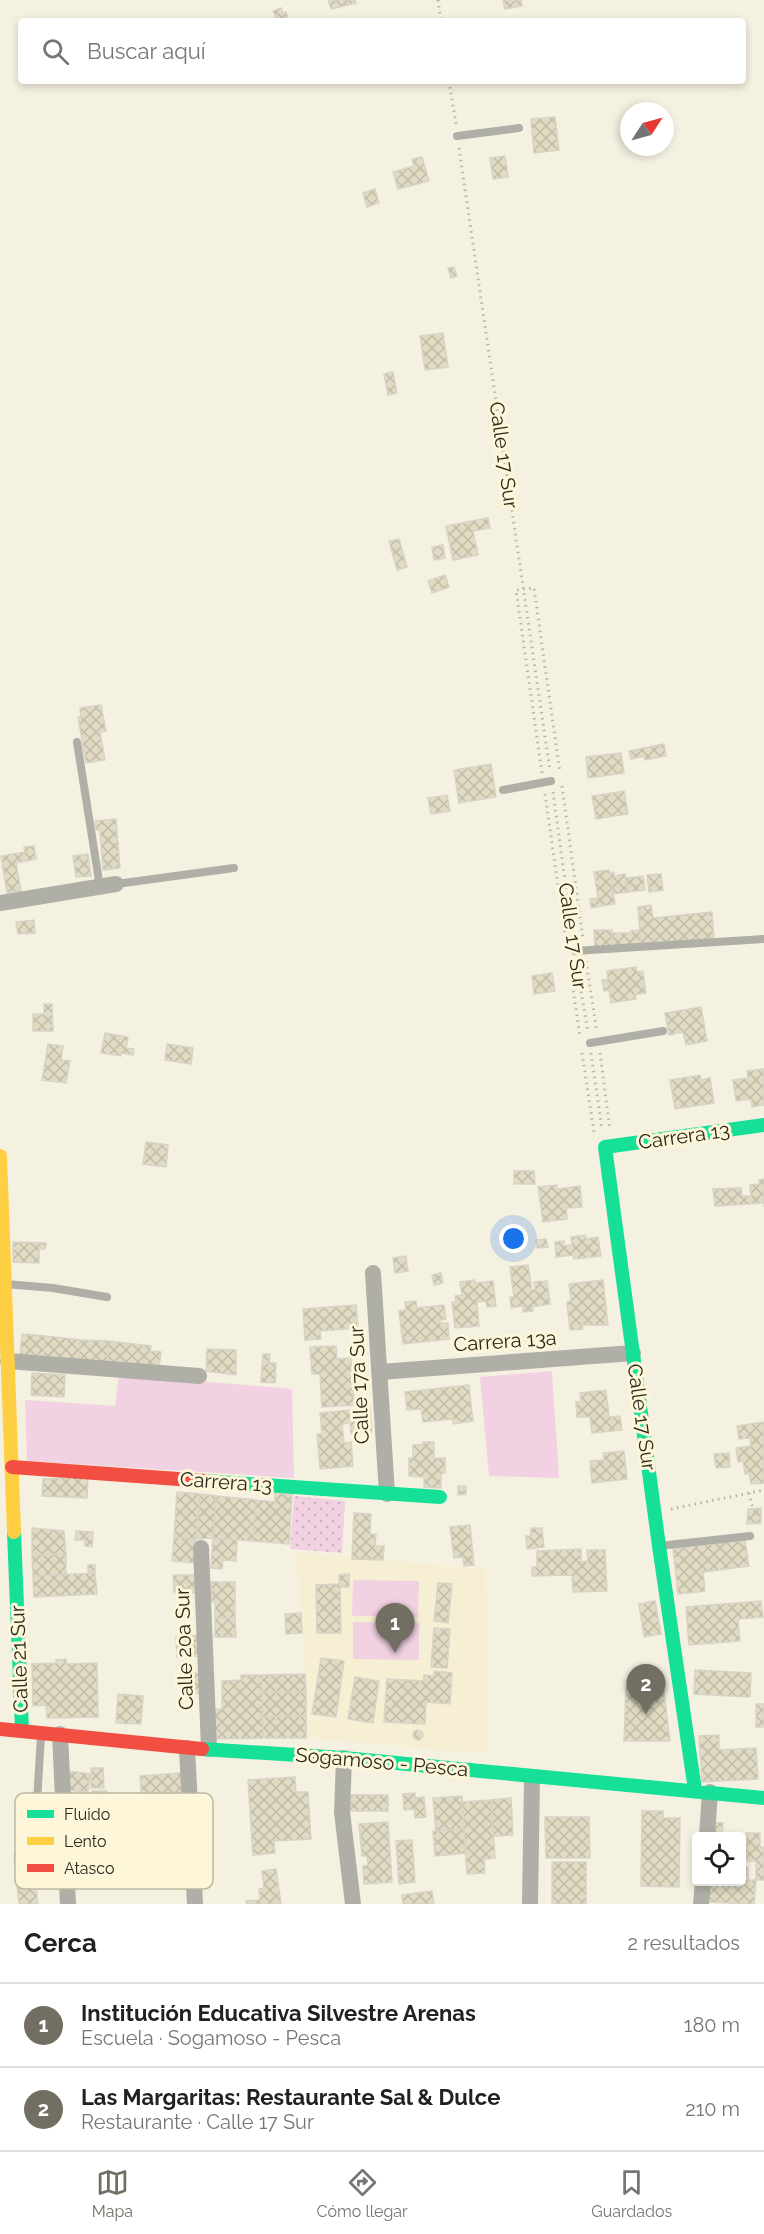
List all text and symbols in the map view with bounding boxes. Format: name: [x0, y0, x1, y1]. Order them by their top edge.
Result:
search box: [18, 18, 746, 84]
icon: search: [39, 35, 72, 68]
text: Buscar aquí: [87, 38, 206, 64]
north arrow: [620, 102, 674, 156]
street label: Calle 17 Sur: [485, 400, 523, 510]
street label: Calle 17 Sur: [554, 881, 592, 991]
street label: Carrera 13: [637, 1118, 731, 1154]
your location: [499, 1224, 528, 1253]
street label: Calle 17a Sur: [344, 1325, 374, 1445]
street label: Carrera 13a: [453, 1325, 557, 1357]
street label: Calle 17 Sur: [623, 1362, 661, 1472]
street label: Carrera 13: [179, 1467, 273, 1497]
street label: Calle 20a Sur: [170, 1588, 198, 1710]
pin: 1: [376, 1604, 414, 1653]
street label: Calle 21 Sur: [5, 1605, 33, 1713]
pin: 2: [626, 1664, 666, 1714]
street label: Sogamoso - Pesca: [295, 1742, 469, 1782]
legend: [15, 1793, 213, 1889]
text: Fluido: [64, 1805, 110, 1824]
text: Lento: [64, 1832, 107, 1851]
map controls: [692, 1832, 746, 1886]
button: locate: [692, 1832, 746, 1886]
text: Atasco: [64, 1859, 115, 1878]
text: Cerca: [24, 1928, 97, 1958]
text: 2 resultados: [627, 1931, 740, 1955]
text: Institución Educativa Silvestre Arenas: [81, 2000, 476, 2026]
text: 1: [39, 2013, 48, 2037]
text: 180 m: [684, 2013, 740, 2037]
text: Escuela · Sogamoso - Pesca: [81, 2026, 341, 2050]
text: Las Margaritas: Restaurante Sal & Dulce: [81, 2084, 500, 2110]
text: 2: [38, 2097, 49, 2121]
text: 210 m: [685, 2097, 740, 2121]
text: Restaurante · Calle 17 Sur: [81, 2110, 314, 2134]
tab: Mapa: [92, 2166, 133, 2221]
tab: Cómo llegar: [317, 2166, 408, 2221]
tab: Guardados: [591, 2166, 672, 2221]

